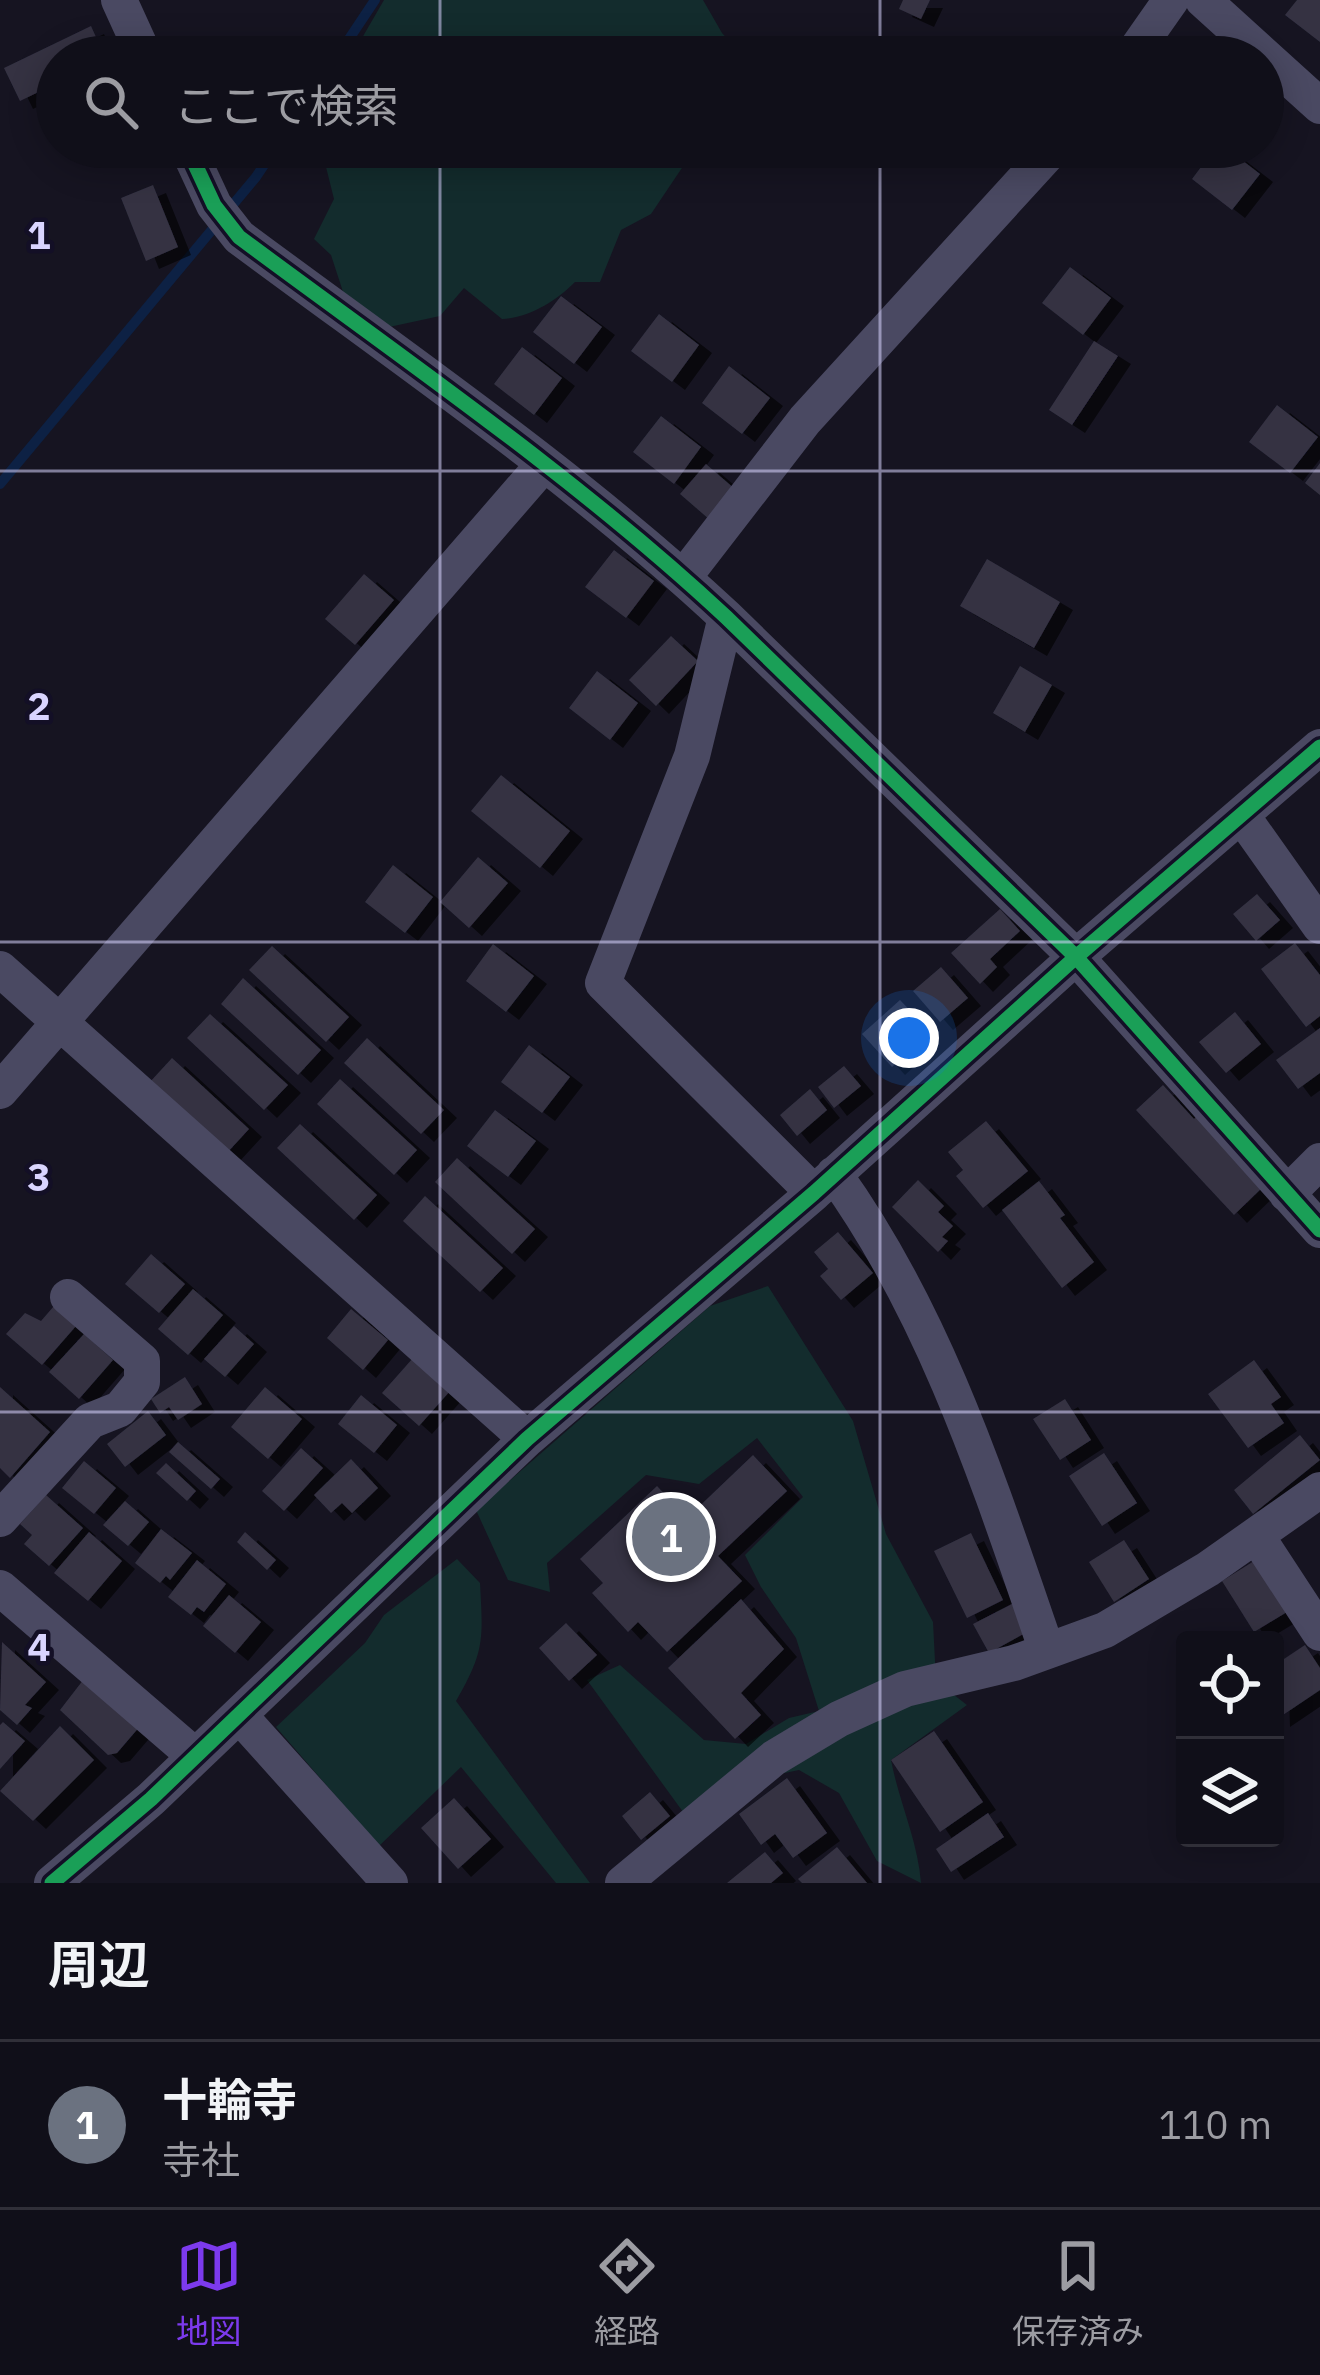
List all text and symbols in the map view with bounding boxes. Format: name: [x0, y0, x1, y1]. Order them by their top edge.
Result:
search box: [36, 36, 1284, 168]
icon: search: [78, 69, 144, 135]
text: ここで検索: [174, 76, 399, 134]
text: 1: [27, 209, 51, 260]
text: 2: [27, 680, 51, 731]
your location: [879, 1008, 939, 1068]
text: 3: [27, 1151, 51, 1202]
pin: 1: [632, 1492, 710, 1582]
text: 4: [27, 1621, 51, 1672]
map controls: [1176, 1631, 1284, 1847]
button: locate: [1176, 1631, 1284, 1739]
button: layers: [1176, 1739, 1284, 1847]
text: 周辺: [48, 1931, 150, 1997]
text: 十輪寺: [162, 2070, 297, 2128]
text: 1: [75, 2099, 99, 2150]
text: 110 m: [1159, 2099, 1272, 2150]
text: 寺社: [162, 2134, 240, 2185]
tab: 地図: [176, 2233, 242, 2353]
tab: 経路: [594, 2233, 660, 2353]
tab: 保存済み: [1012, 2233, 1144, 2353]

